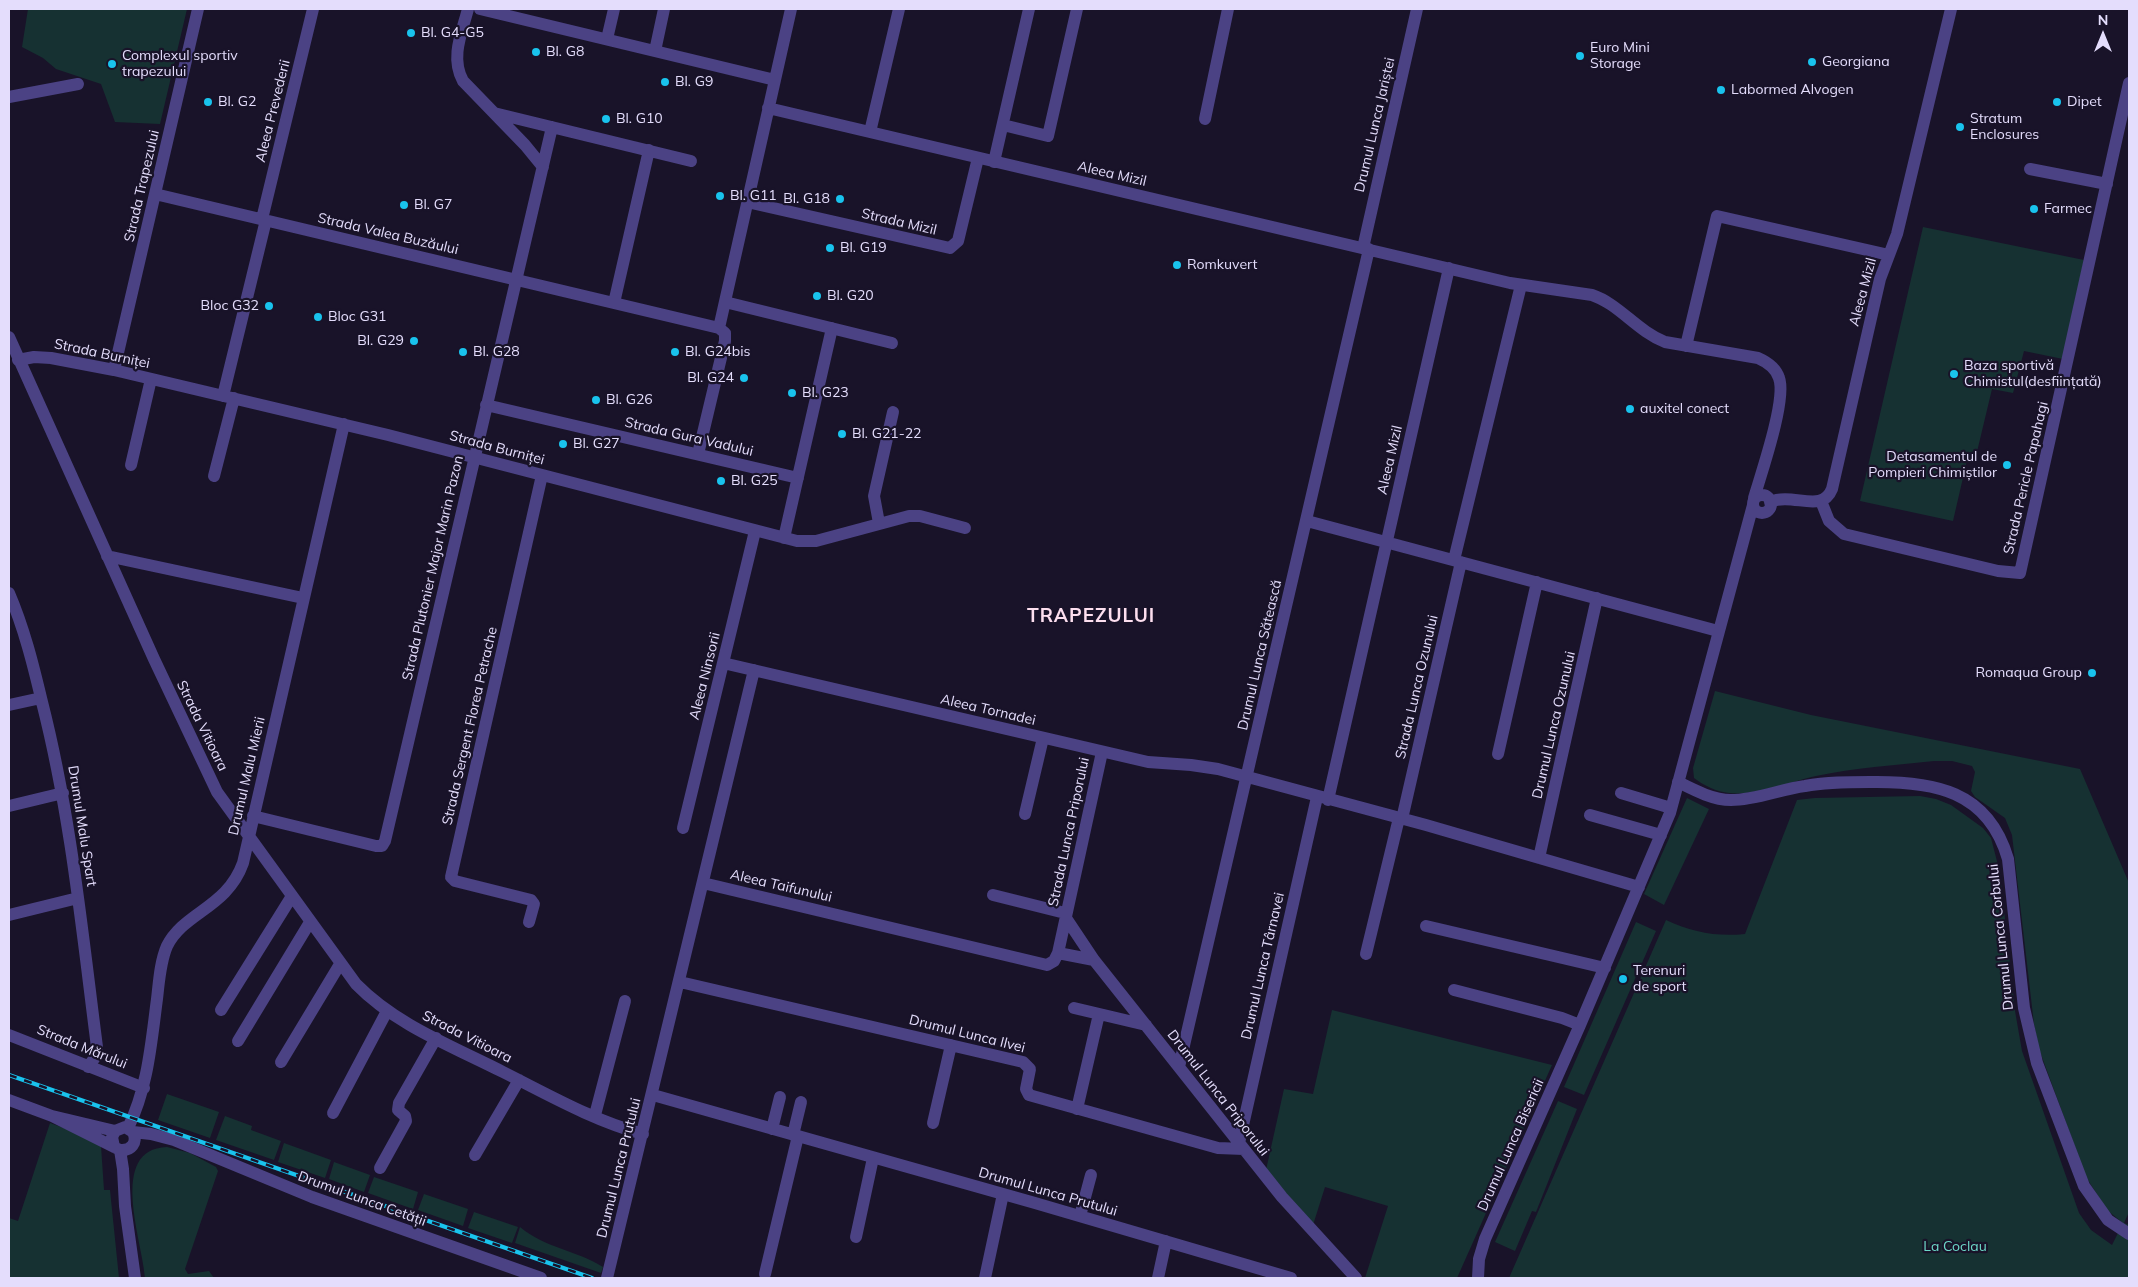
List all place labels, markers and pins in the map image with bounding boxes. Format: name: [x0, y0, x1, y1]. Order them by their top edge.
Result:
place label: Bl. G4-G5: [421, 25, 484, 41]
marker: Bl. G4-G5: [405, 27, 417, 39]
place label: Euro Mini Storage: [1590, 40, 1650, 72]
place label: Bl. G8: [546, 44, 584, 60]
marker: Bl. G8: [530, 46, 542, 58]
place label: Complexul sportiv trapezului: [122, 48, 238, 80]
marker: Euro Mini Storage: [1574, 50, 1586, 62]
place label: Georgiana: [1822, 54, 1890, 70]
marker: Georgiana: [1806, 56, 1818, 68]
marker: Complexul sportiv trapezului: [106, 58, 118, 70]
place label: Bl. G9: [675, 74, 713, 90]
marker: Bl. G9: [659, 76, 671, 88]
place label: Labormed Alvogen: [1731, 82, 1854, 98]
marker: Labormed Alvogen: [1715, 84, 1727, 96]
place label: Bl. G2: [218, 94, 256, 110]
place label: Dipet: [2067, 94, 2102, 110]
marker: Bl. G2: [202, 96, 214, 108]
marker: Dipet: [2051, 96, 2063, 108]
place label: Bl. G10: [616, 111, 663, 127]
place label: Stratum Enclosures: [1970, 111, 2039, 144]
marker: Bl. G10: [600, 113, 612, 125]
marker: Stratum Enclosures: [1954, 121, 1966, 133]
place label: Bl. G11: [730, 188, 777, 204]
marker: Bl. G11: [714, 190, 726, 202]
place label: Bl. G18: [783, 191, 830, 207]
marker: Bl. G18: [834, 193, 846, 205]
place label: Bl. G7: [414, 197, 452, 213]
marker: Bl. G7: [398, 199, 410, 211]
place label: Farmec: [2044, 201, 2092, 217]
marker: Farmec: [2028, 203, 2040, 215]
place label: Bl. G19: [840, 240, 887, 256]
marker: Bl. G19: [824, 242, 836, 254]
place label: Romkuvert: [1187, 257, 1257, 273]
marker: Romkuvert: [1171, 259, 1183, 271]
place label: Bl. G20: [827, 288, 874, 304]
marker: Bl. G20: [811, 290, 823, 302]
place label: Bloc G32: [201, 298, 259, 314]
marker: Bloc G32: [263, 300, 275, 312]
place label: Bloc G31: [328, 309, 386, 325]
marker: Bloc G31: [312, 311, 324, 323]
place label: Bl. G29: [357, 333, 404, 349]
marker: Bl. G29: [408, 335, 420, 347]
place label: Bl. G28: [473, 344, 520, 360]
place label: Bl. G24bis: [685, 344, 750, 360]
marker: Bl. G28: [457, 346, 469, 358]
marker: Bl. G24bis: [669, 346, 681, 358]
place label: Baza sportivă Chimistul(desființată): [1964, 358, 2102, 391]
marker: Baza sportivă Chimistul(desființată): [1948, 368, 1960, 380]
place label: Bl. G24: [687, 370, 734, 386]
marker: Bl. G24: [738, 372, 750, 384]
place label: Bl. G23: [802, 385, 849, 401]
marker: Bl. G23: [786, 387, 798, 399]
place label: Bl. G26: [606, 392, 653, 408]
marker: Bl. G26: [590, 394, 602, 406]
place label: auxitel conect: [1640, 401, 1729, 417]
marker: auxitel conect: [1624, 403, 1636, 415]
place label: Bl. G21-22: [852, 426, 922, 442]
marker: Bl. G21-22: [836, 428, 848, 440]
place label: Bl. G27: [573, 436, 620, 452]
marker: Bl. G27: [557, 438, 569, 450]
place label: Detasamentul de Pompieri Chimiștilor: [1868, 449, 1997, 482]
marker: Detasamentul de Pompieri Chimiștilor: [2001, 459, 2013, 471]
place label: Bl. G25: [731, 473, 778, 489]
marker: Bl. G25: [715, 475, 727, 487]
place label: Romaqua Group: [1976, 665, 2082, 681]
marker: Romaqua Group: [2086, 667, 2098, 679]
place label: Terenuri de sport: [1633, 963, 1686, 996]
marker: Terenuri de sport: [1617, 973, 1629, 985]

